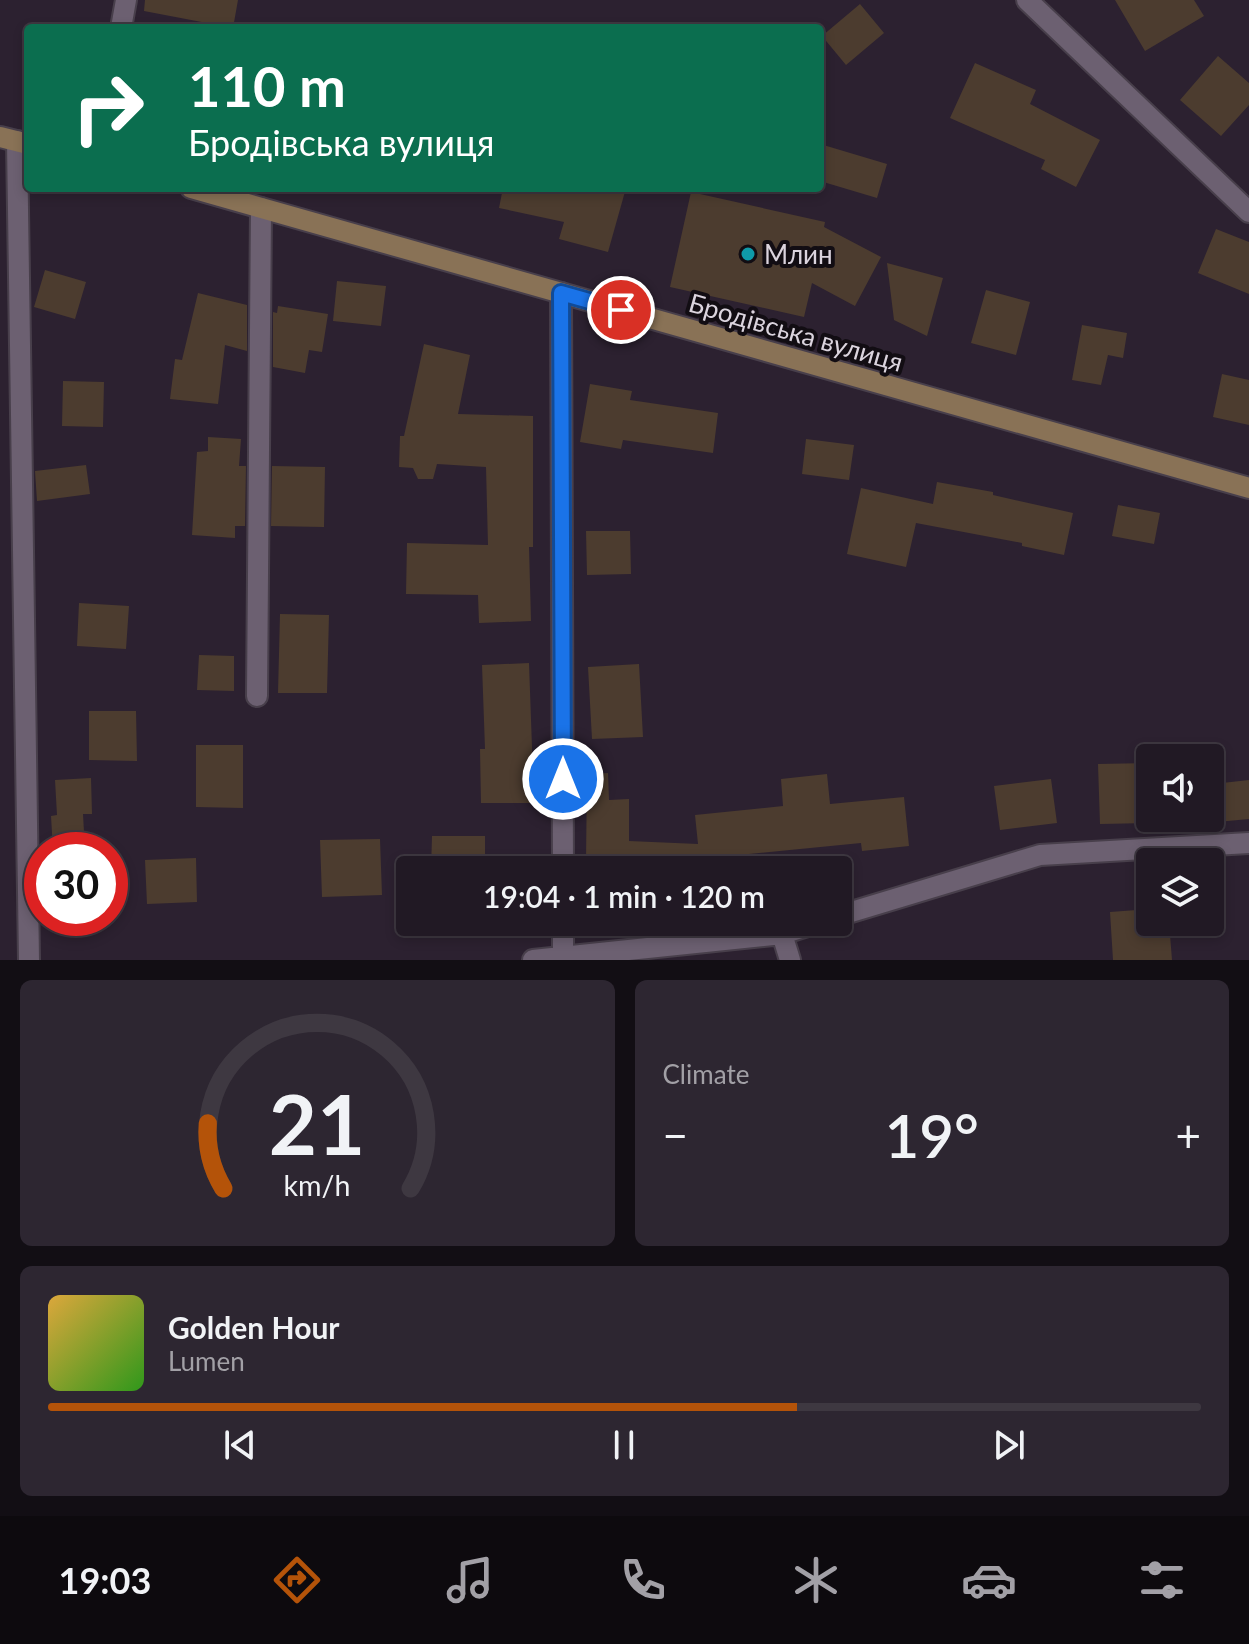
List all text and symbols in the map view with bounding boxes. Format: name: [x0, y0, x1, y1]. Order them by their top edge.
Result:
text: 110 m: [188, 52, 346, 119]
icon: right: [56, 56, 160, 160]
text: Бродівська вулиця: [188, 120, 494, 164]
place label: Млин: [764, 238, 833, 270]
marker: Млин: [739, 245, 757, 263]
pin: [587, 276, 655, 344]
street label: Бродівська вулиця: [685, 286, 907, 378]
icon: arrive: [599, 288, 643, 332]
position arrow: [521, 737, 605, 821]
map controls: [1136, 744, 1224, 936]
button: sound: [1136, 744, 1224, 832]
speed limit sign: 30: [24, 832, 128, 936]
button: layers: [1136, 848, 1224, 936]
text: 19:04 · 1 min · 120 m: [483, 878, 765, 914]
text: Climate: [663, 1058, 749, 1090]
text: 21: [269, 1073, 366, 1173]
text: 19°: [885, 1099, 979, 1171]
text: −: [663, 1109, 688, 1161]
text: +: [1175, 1109, 1201, 1161]
text: km/h: [284, 1168, 351, 1202]
text: Golden Hour: [168, 1309, 340, 1345]
text: Lumen: [168, 1345, 245, 1377]
icon: previous: [218, 1423, 262, 1467]
icon: pause: [602, 1423, 646, 1467]
icon: next: [987, 1423, 1031, 1467]
icon: directions: [269, 1552, 325, 1608]
icon: music: [442, 1552, 498, 1608]
icon: phone: [615, 1552, 671, 1608]
icon: climate: [788, 1552, 844, 1608]
icon: car: [961, 1552, 1017, 1608]
icon: filters: [1134, 1552, 1190, 1608]
text: 19:03: [59, 1558, 151, 1602]

